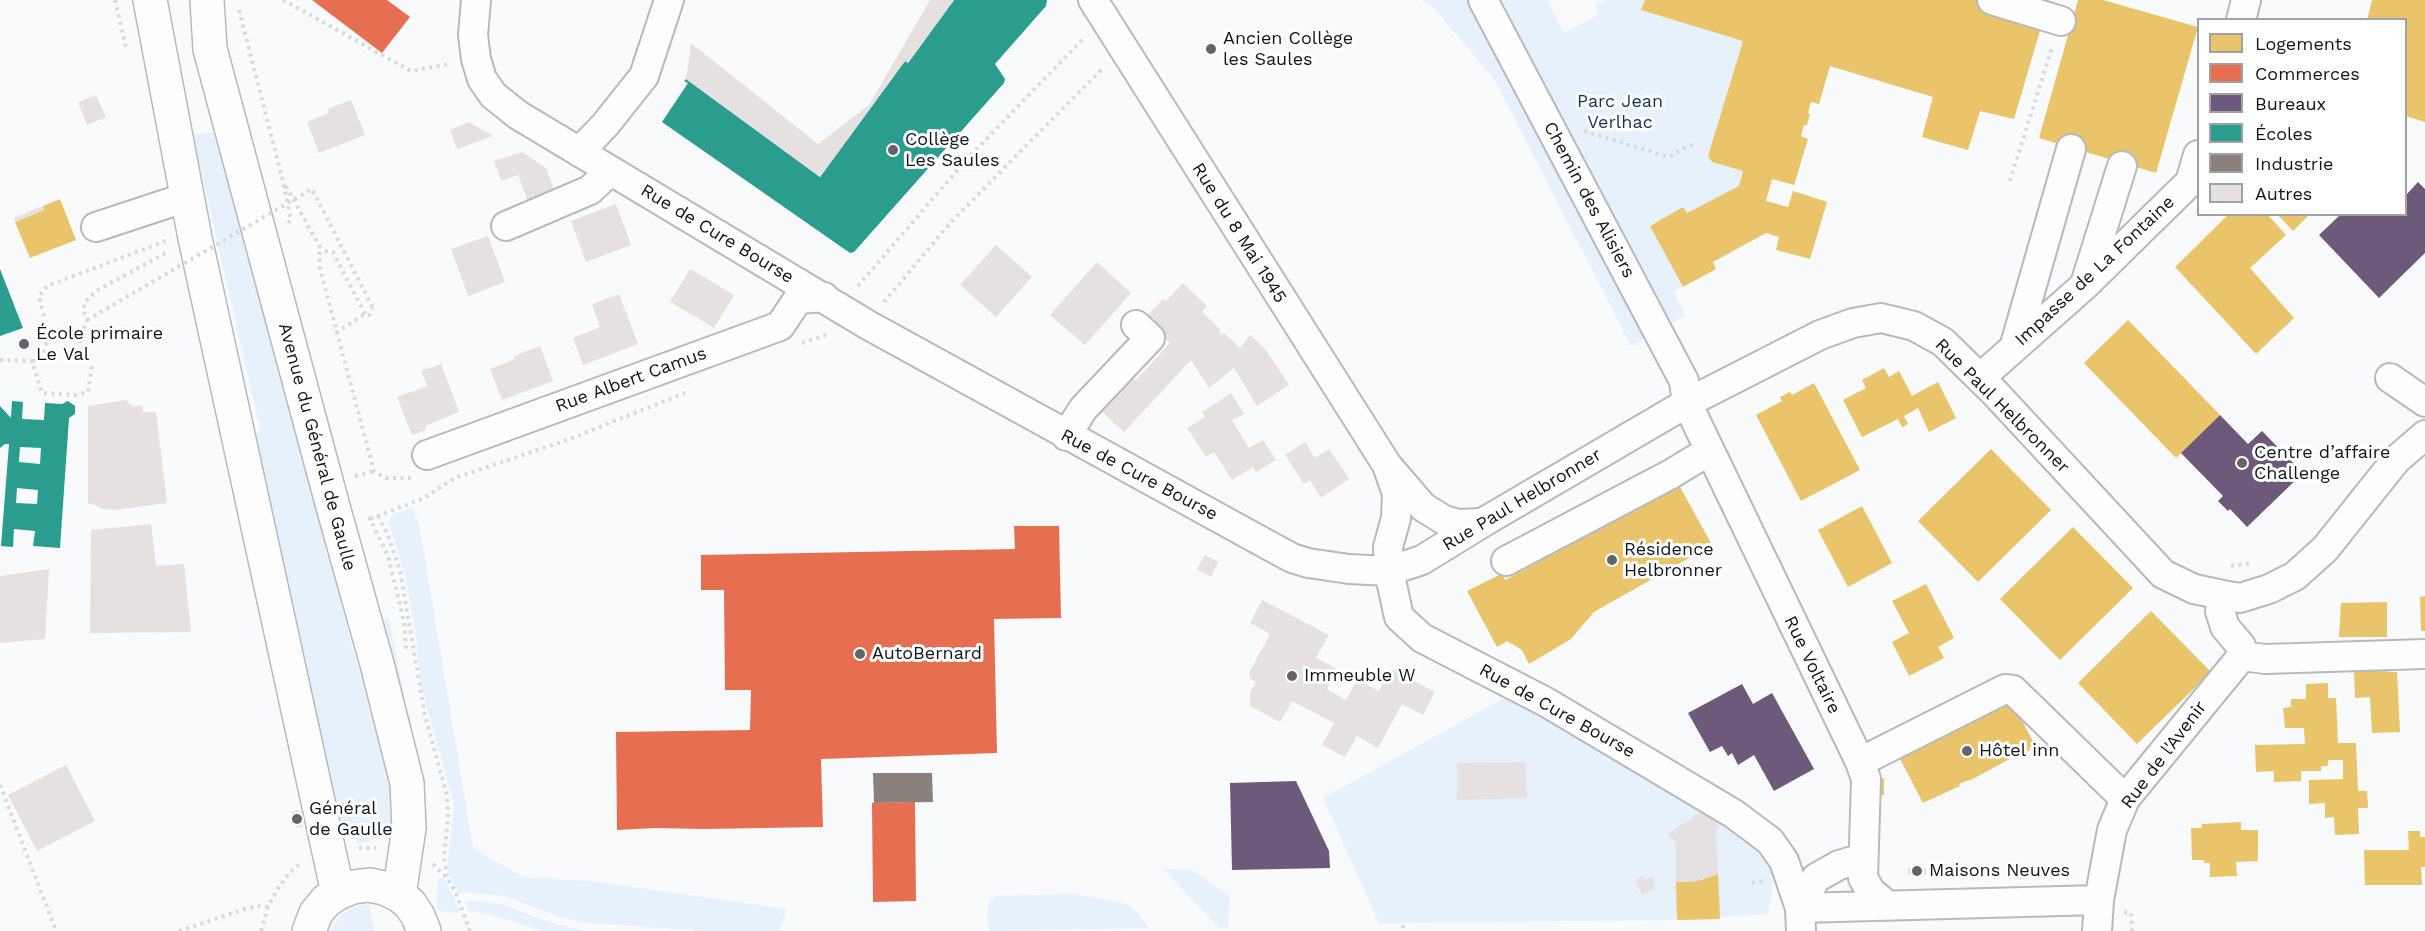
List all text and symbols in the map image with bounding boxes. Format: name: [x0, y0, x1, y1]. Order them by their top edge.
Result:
legend: [2197, 18, 2407, 216]
place label: Ancien Collège les Saules: [1223, 28, 1353, 70]
text: Logements: [2255, 33, 2352, 54]
marker: Ancien Collège les Saules: [1204, 42, 1218, 56]
text: Commerces: [2255, 63, 2360, 84]
park label: Parc Jean Verlhac: [1577, 91, 1663, 134]
text: Bureaux: [2255, 93, 2326, 114]
street label: Chemin des Alisiers: [1539, 118, 1639, 282]
text: Écoles: [2255, 123, 2312, 144]
place label: Collège Les Saules: [905, 129, 1000, 172]
marker: Collège Les Saules: [886, 143, 900, 157]
text: Industrie: [2255, 153, 2333, 174]
street label: Rue du 8 Mai 1945: [1187, 159, 1291, 307]
street label: Rue de Cure Bourse: [637, 180, 797, 288]
text: Autres: [2255, 183, 2312, 204]
street label: Impasse de La Fontaine: [2011, 191, 2179, 351]
street label: Avenue du Général de Gaulle: [273, 321, 361, 573]
place label: École primaire Le Val: [36, 323, 163, 366]
street label: Rue Paul Helbronner: [1930, 334, 2074, 478]
marker: École primaire Le Val: [17, 337, 31, 351]
street label: Rue Albert Camus: [552, 343, 710, 417]
street label: Rue de Cure Bourse: [1057, 424, 1221, 526]
place label: Centre d’affaire Challenge: [2254, 442, 2390, 484]
street label: Rue Paul Helbronner: [1439, 444, 1605, 556]
marker: Centre d’affaire Challenge: [2235, 456, 2249, 470]
place label: Résidence Helbronner: [1624, 539, 1722, 582]
marker: Résidence Helbronner: [1605, 553, 1619, 567]
street label: Rue Voltaire: [1779, 613, 1845, 717]
place label: AutoBernard: [872, 643, 982, 665]
marker: AutoBernard: [853, 647, 867, 661]
street label: Rue de Cure Bourse: [1475, 659, 1639, 763]
place label: Immeuble W: [1304, 665, 1416, 687]
marker: Immeuble W: [1285, 669, 1299, 683]
street label: Rue de l'Avenir: [2117, 697, 2211, 813]
place label: Hôtel inn: [1979, 740, 2059, 762]
marker: Hôtel inn: [1960, 744, 1974, 758]
place label: Général de Gaulle: [309, 798, 393, 840]
marker: Général de Gaulle: [290, 812, 304, 826]
place label: Maisons Neuves: [1929, 860, 2070, 882]
marker: Maisons Neuves: [1910, 864, 1924, 878]

